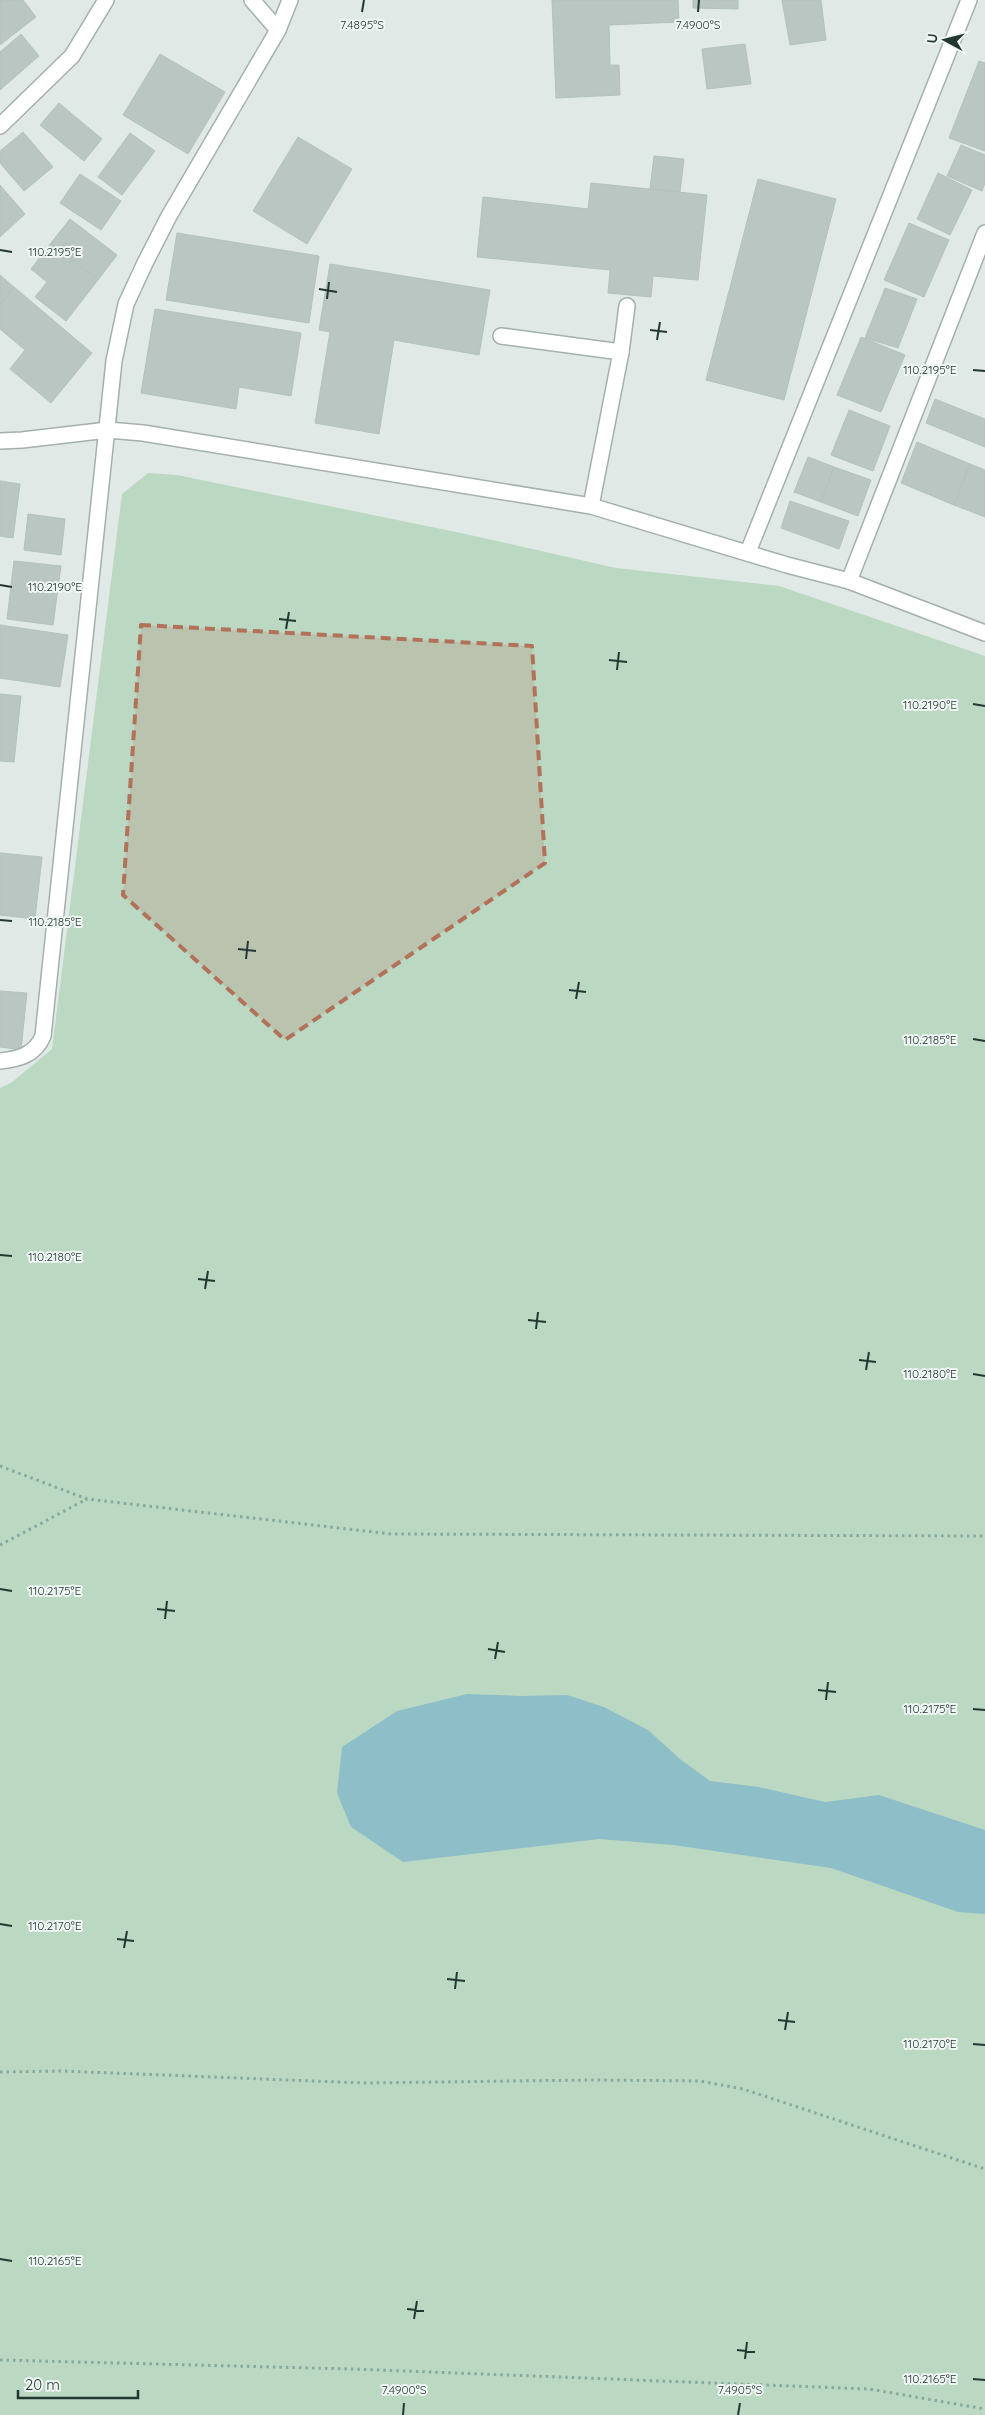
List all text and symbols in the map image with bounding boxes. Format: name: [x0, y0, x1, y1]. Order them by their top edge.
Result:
north arrow: [920, 15, 970, 65]
text: 7.4895°S: [340, 17, 384, 32]
text: 7.4900°S: [675, 17, 721, 32]
text: U: [923, 32, 942, 44]
text: 110.2195°E: [28, 244, 82, 259]
text: 110.2195°E: [903, 362, 957, 377]
text: 110.2190°E: [28, 579, 82, 594]
text: 110.2190°E: [903, 697, 957, 712]
text: 110.2185°E: [28, 914, 82, 929]
text: 110.2185°E: [903, 1032, 957, 1047]
text: 110.2180°E: [28, 1249, 82, 1264]
text: 110.2180°E: [903, 1366, 957, 1381]
text: 110.2175°E: [29, 1583, 82, 1598]
text: 110.2175°E: [904, 1701, 957, 1716]
text: 110.2170°E: [28, 1918, 82, 1933]
text: 110.2170°E: [903, 2036, 957, 2051]
text: 110.2165°E: [28, 2253, 82, 2268]
scale bar: [18, 2368, 138, 2400]
text: 110.2165°E: [903, 2371, 957, 2386]
text: 20 m: [25, 2375, 60, 2394]
text: 7.4900°S: [381, 2382, 427, 2397]
text: 7.4905°S: [718, 2382, 762, 2397]

